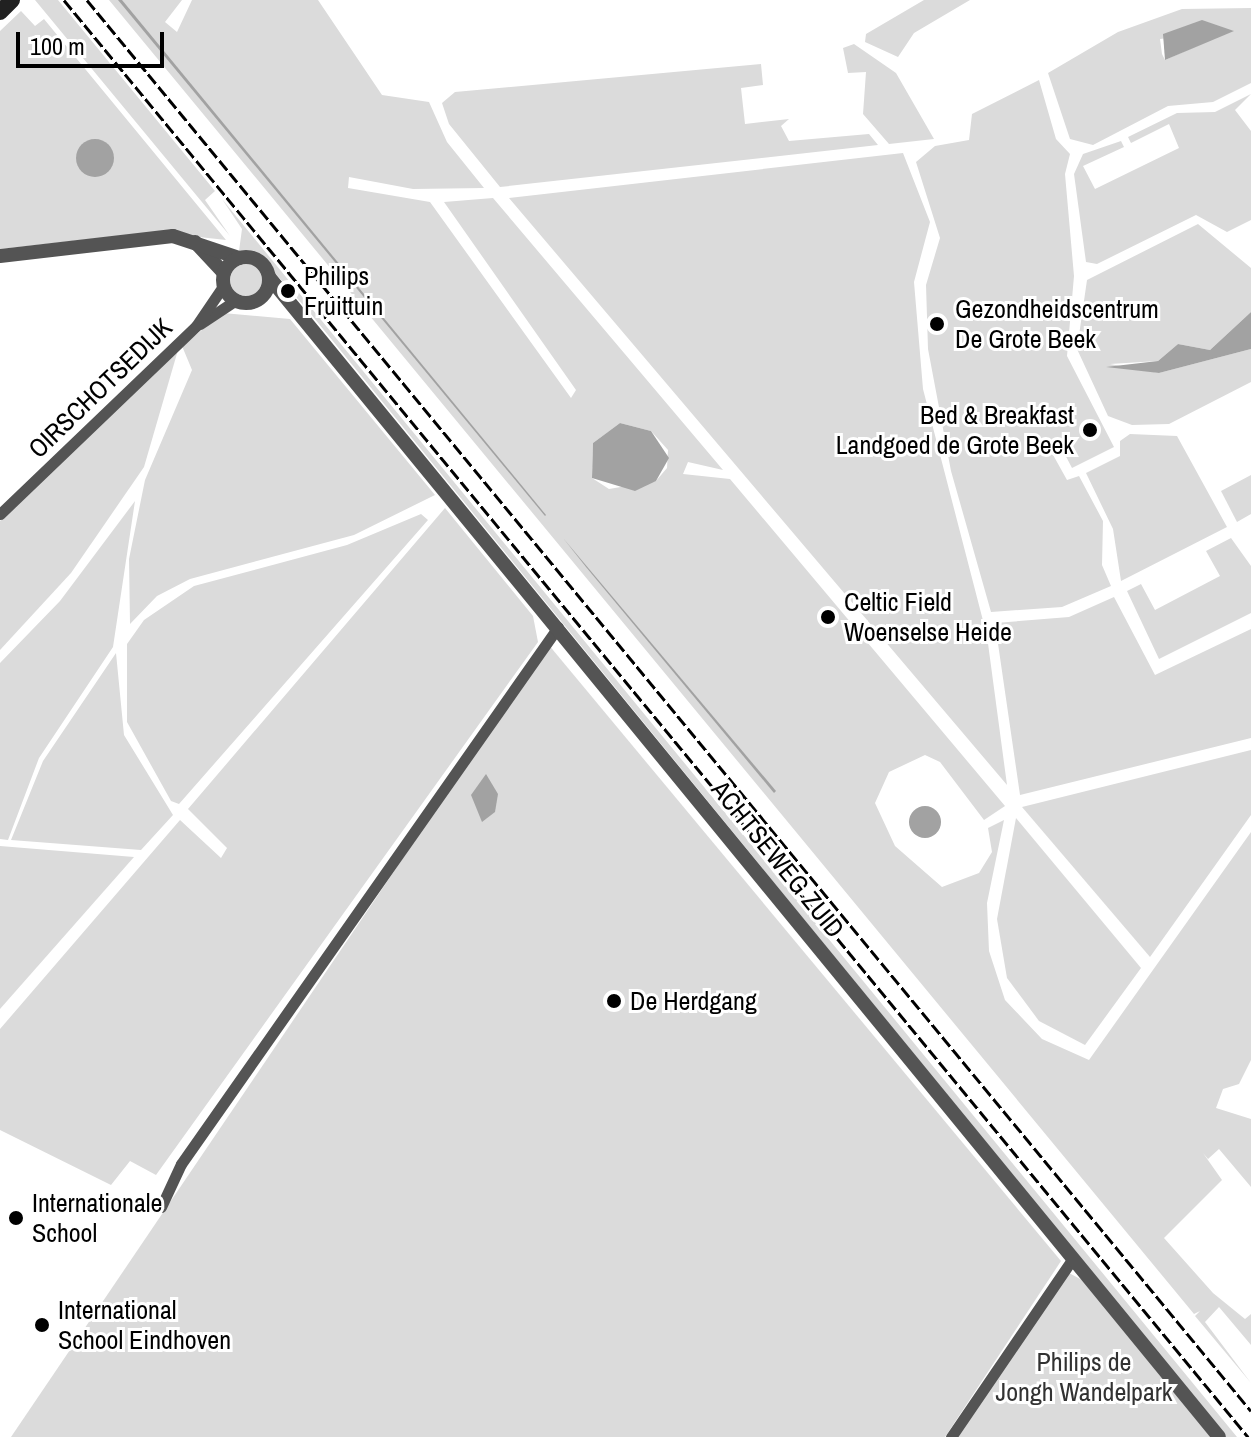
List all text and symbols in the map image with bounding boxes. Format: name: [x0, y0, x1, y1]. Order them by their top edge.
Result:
scale bar: [20, 16, 168, 66]
text: 100 m: [30, 30, 85, 62]
place label: Philips Fruittuin: [304, 260, 383, 322]
marker: Philips Fruittuin: [279, 282, 297, 300]
place label: Gezondheidscentrum De Grote Beek: [955, 293, 1159, 354]
street label: OIRSCHOTSEDIJK: [22, 312, 178, 464]
marker: Gezondheidscentrum De Grote Beek: [926, 313, 948, 335]
place label: Bed & Breakfast Landgoed de Grote Beek: [836, 399, 1074, 460]
marker: Bed & Breakfast Landgoed de Grote Beek: [1081, 421, 1099, 439]
place label: Celtic Field Woenselse Heide: [844, 586, 1012, 648]
marker: Celtic Field Woenselse Heide: [819, 608, 837, 626]
street label: ACHTSEWEG ZUID: [705, 774, 851, 944]
place label: De Herdgang: [630, 985, 757, 1017]
marker: De Herdgang: [605, 992, 623, 1010]
place label: Internationale School: [32, 1187, 162, 1248]
marker: Internationale School: [7, 1209, 25, 1227]
place label: International School Eindhoven: [58, 1294, 231, 1356]
marker: International School Eindhoven: [33, 1316, 51, 1334]
park label: Philips de Jongh Wandelpark: [996, 1346, 1172, 1408]

